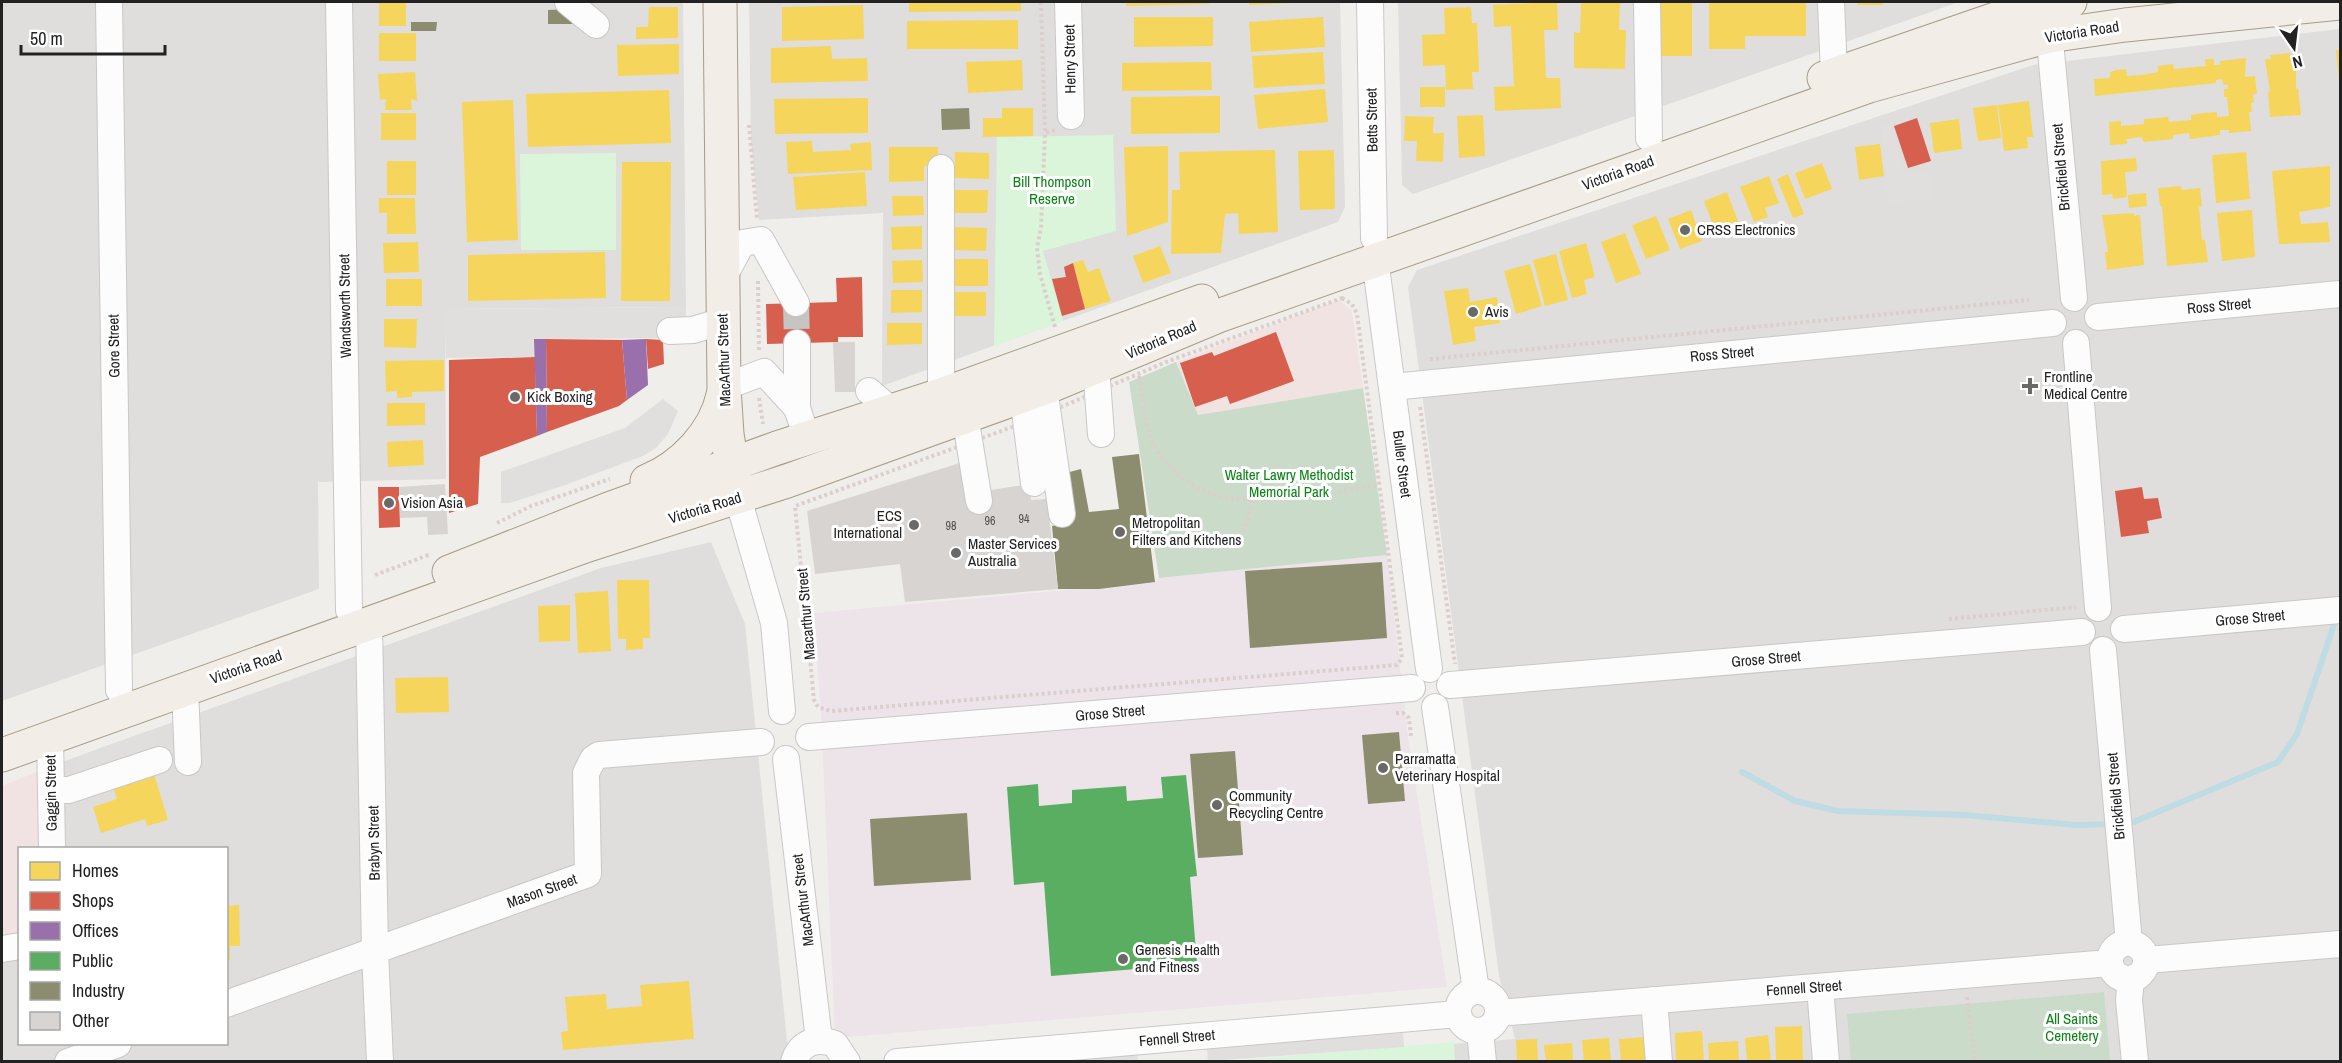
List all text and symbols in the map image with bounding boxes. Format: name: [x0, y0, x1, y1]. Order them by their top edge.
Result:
street label: Victoria Road: [2043, 15, 2121, 48]
scale bar: [21, 18, 165, 56]
north arrow: [2264, 18, 2324, 78]
street label: Henry Street: [1058, 24, 1081, 94]
text: 50 m: [30, 26, 63, 51]
text: N: [2290, 51, 2305, 74]
street label: Betts Street: [1360, 87, 1383, 152]
street label: Brickfield Street: [2046, 122, 2075, 212]
street label: Victoria Road: [1579, 150, 1657, 195]
park label: Bill Thompson Reserve: [1013, 171, 1091, 209]
place label: CRSS Electronics: [1697, 219, 1795, 240]
marker: CRSS Electronics: [1678, 223, 1692, 237]
street label: Wandsworth Street: [333, 253, 356, 358]
street label: Ross Street: [2186, 292, 2252, 319]
place label: Avis: [1484, 301, 1509, 322]
marker: Avis: [1466, 305, 1480, 319]
street label: Gore Street: [102, 313, 125, 378]
street label: MacArthur Street: [711, 313, 736, 407]
street label: Victoria Road: [1122, 315, 1199, 364]
street label: Ross Street: [1689, 340, 1755, 367]
place label: Frontline Medical Centre: [2044, 366, 2128, 404]
marker: Frontline Medical Centre: [2021, 377, 2039, 395]
place label: Kick Boxing: [527, 386, 593, 407]
marker: Kick Boxing: [508, 390, 522, 404]
street label: Buller Street: [1388, 429, 1417, 499]
park label: Walter Lawry Methodist Memorial Park: [1225, 464, 1354, 502]
street label: Victoria Road: [666, 487, 744, 529]
place label: Vision Asia: [401, 492, 463, 513]
marker: Vision Asia: [382, 496, 396, 510]
place label: ECS International: [834, 505, 902, 543]
house number: 94: [1019, 511, 1030, 527]
place label: Metropolitan Filters and Kitchens: [1132, 512, 1241, 550]
house number: 96: [985, 513, 995, 529]
marker: ECS International: [907, 518, 921, 532]
house number: 98: [946, 518, 956, 534]
marker: Metropolitan Filters and Kitchens: [1113, 525, 1127, 539]
place label: Master Services Australia: [967, 533, 1057, 571]
marker: Master Services Australia: [949, 546, 963, 560]
street label: Macarthur Street: [791, 567, 820, 661]
street label: Grose Street: [2214, 604, 2286, 631]
street label: Victoria Road: [207, 644, 285, 689]
street label: Grose Street: [1730, 645, 1802, 672]
street label: Grose Street: [1074, 699, 1146, 726]
place label: Parramatta Veterinary Hospital: [1395, 748, 1500, 786]
street label: Brickfield Street: [2101, 751, 2130, 841]
street label: Gaggin Street: [39, 754, 62, 831]
marker: Parramatta Veterinary Hospital: [1376, 761, 1390, 775]
place label: Community Recycling Centre: [1229, 785, 1323, 823]
marker: Community Recycling Centre: [1210, 798, 1224, 812]
street label: Brabyn Street: [362, 805, 385, 881]
legend: [18, 847, 228, 1045]
street label: MacArthur Street: [786, 852, 819, 947]
text: Homes: [72, 858, 119, 883]
street label: Mason Street: [504, 868, 580, 913]
text: Shops: [72, 888, 114, 913]
text: Offices: [72, 918, 119, 943]
place label: Genesis Health and Fitness: [1135, 939, 1220, 977]
text: Public: [72, 948, 113, 973]
marker: Genesis Health and Fitness: [1116, 952, 1130, 966]
street label: Fennell Street: [1765, 974, 1843, 1001]
text: Industry: [72, 978, 125, 1003]
text: Other: [72, 1008, 109, 1033]
park label: All Saints Cemetery: [2045, 1008, 2100, 1046]
street label: Fennell Street: [1138, 1024, 1216, 1051]

